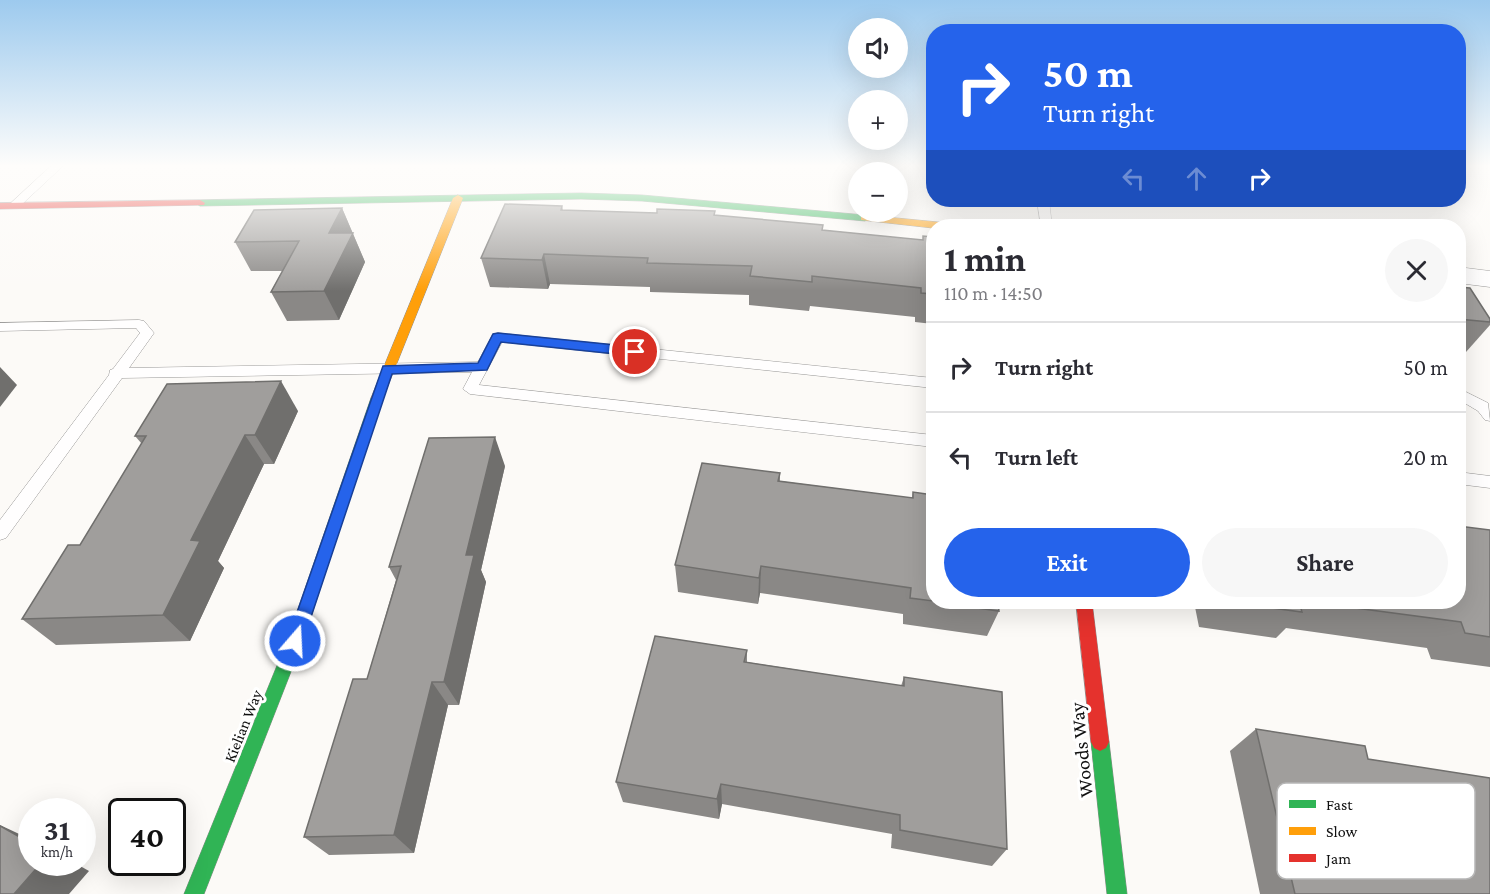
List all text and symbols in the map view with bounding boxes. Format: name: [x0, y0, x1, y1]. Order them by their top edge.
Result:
map controls: [848, 18, 908, 222]
button: sound: [848, 18, 908, 78]
icon: right: [944, 48, 1022, 126]
text: 50 m: [1043, 49, 1133, 96]
button: +: [848, 90, 908, 150]
text: Turn right: [1043, 98, 1154, 128]
button: −: [848, 162, 908, 222]
icon: left: [1117, 162, 1150, 195]
icon: ahead: [1180, 162, 1213, 195]
icon: right: [1243, 162, 1276, 195]
text: 1 min: [944, 239, 1026, 279]
button: close: [1385, 239, 1448, 302]
text: 110 m · 14:50: [944, 282, 1043, 304]
pin: [609, 326, 660, 377]
icon: arrive: [618, 335, 651, 368]
icon: right: [944, 351, 977, 384]
text: Turn right: [995, 355, 1093, 380]
text: 50 m: [1403, 355, 1448, 380]
icon: left: [944, 441, 977, 474]
text: Turn left: [995, 445, 1078, 470]
text: 20 m: [1403, 445, 1448, 470]
button: Exit: [944, 528, 1190, 597]
button: Share: [1202, 528, 1448, 597]
position arrow: [263, 609, 327, 673]
street label: Kielian Way: [221, 687, 266, 765]
street label: Woods Way: [1065, 701, 1098, 799]
legend: [1277, 783, 1475, 879]
text: Fast: [1326, 796, 1353, 813]
speed limit sign: 40: [108, 798, 186, 876]
text: 31: [44, 813, 70, 846]
text: Slow: [1326, 823, 1358, 840]
text: km/h: [41, 844, 73, 860]
text: Jam: [1324, 850, 1351, 868]

